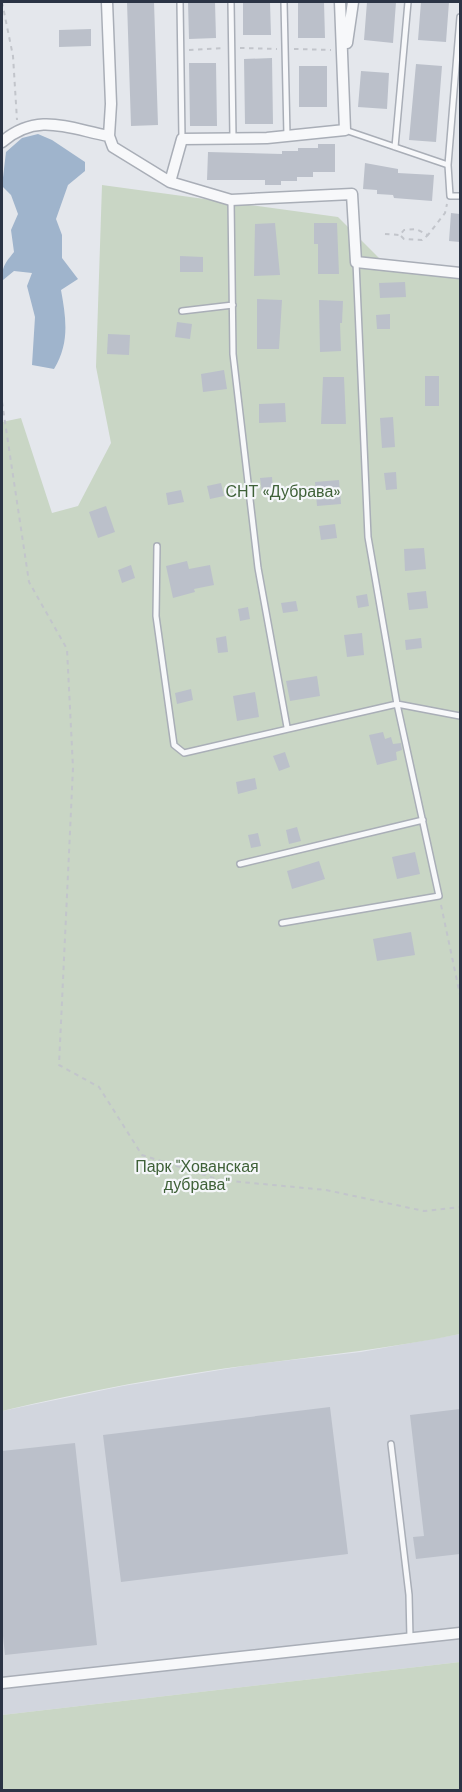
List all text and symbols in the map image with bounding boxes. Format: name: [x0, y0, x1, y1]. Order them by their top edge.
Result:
park label: СНТ «Дубрава»: [225, 481, 341, 502]
park label: Парк "Хованская дубрава": [135, 1156, 259, 1195]

